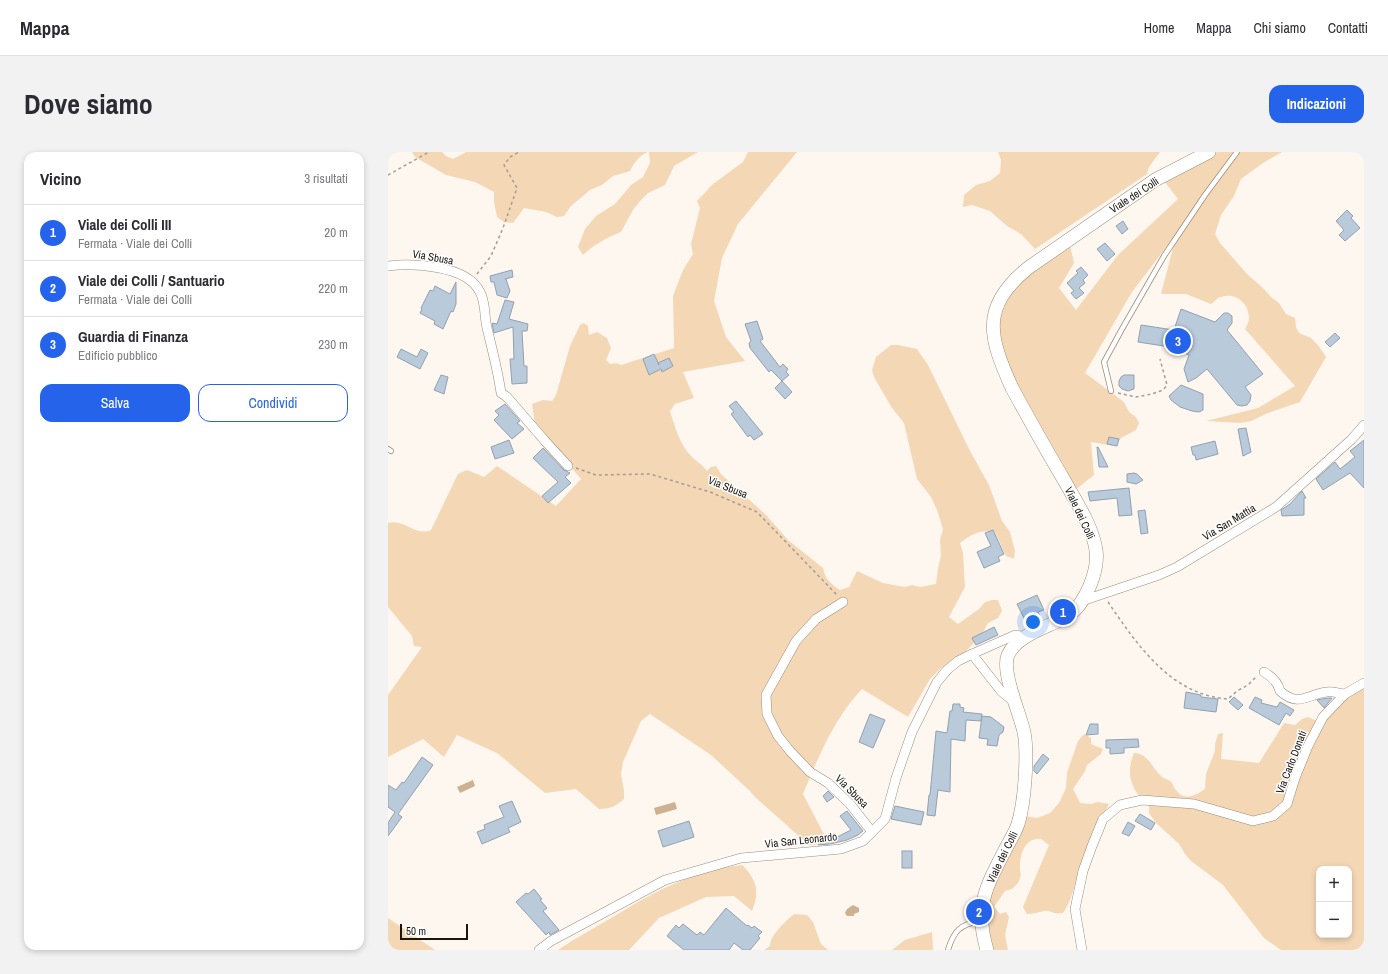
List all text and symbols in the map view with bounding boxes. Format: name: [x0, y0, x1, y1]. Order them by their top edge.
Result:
text: Mappa: [20, 15, 69, 41]
text: Home: [1144, 19, 1174, 37]
text: Mappa: [1196, 19, 1231, 37]
text: Chi siamo: [1253, 19, 1306, 37]
text: Contatti: [1328, 19, 1368, 37]
text: Dove siamo: [24, 85, 153, 123]
button: Indicazioni: [1269, 85, 1364, 123]
text: Vicino: [40, 167, 82, 190]
text: 3 risultati: [304, 170, 348, 187]
street label: Viale dei Colli: [1107, 174, 1161, 216]
text: Viale dei Colli III: [78, 214, 171, 235]
text: 1: [50, 224, 56, 241]
text: 20 m: [324, 224, 348, 241]
text: Fermata · Viale dei Colli: [78, 235, 192, 252]
street label: Via Sbusa: [411, 247, 455, 267]
text: Viale dei Colli / Santuario: [78, 270, 225, 291]
text: 2: [50, 280, 56, 297]
text: 220 m: [318, 280, 348, 297]
text: Fermata · Viale dei Colli: [78, 291, 192, 308]
text: Guardia di Finanza: [78, 326, 188, 347]
pin: 3: [1165, 326, 1191, 356]
text: 3: [50, 336, 56, 353]
text: 230 m: [318, 336, 348, 353]
text: Edificio pubblico: [78, 347, 157, 364]
button: Salva: [40, 384, 190, 422]
button: Condividi: [198, 384, 348, 422]
street label: Via Sbusa: [706, 473, 750, 501]
street label: Viale dei Colli: [1062, 485, 1098, 541]
street label: Via San Mattia: [1200, 501, 1258, 543]
pin: 1: [1050, 597, 1076, 627]
your location: [1023, 612, 1043, 632]
street label: Via Carlo Donati: [1273, 728, 1309, 796]
street label: Via Sbusa: [832, 771, 872, 811]
street label: Via San Leonardo: [764, 829, 838, 851]
street label: Viale dei Colli: [983, 829, 1021, 885]
map controls: [1316, 866, 1352, 938]
button: +: [1316, 866, 1352, 902]
pin: 2: [966, 897, 992, 927]
button: −: [1316, 902, 1352, 938]
scale bar: [400, 922, 468, 941]
text: 50 m: [406, 924, 426, 938]

